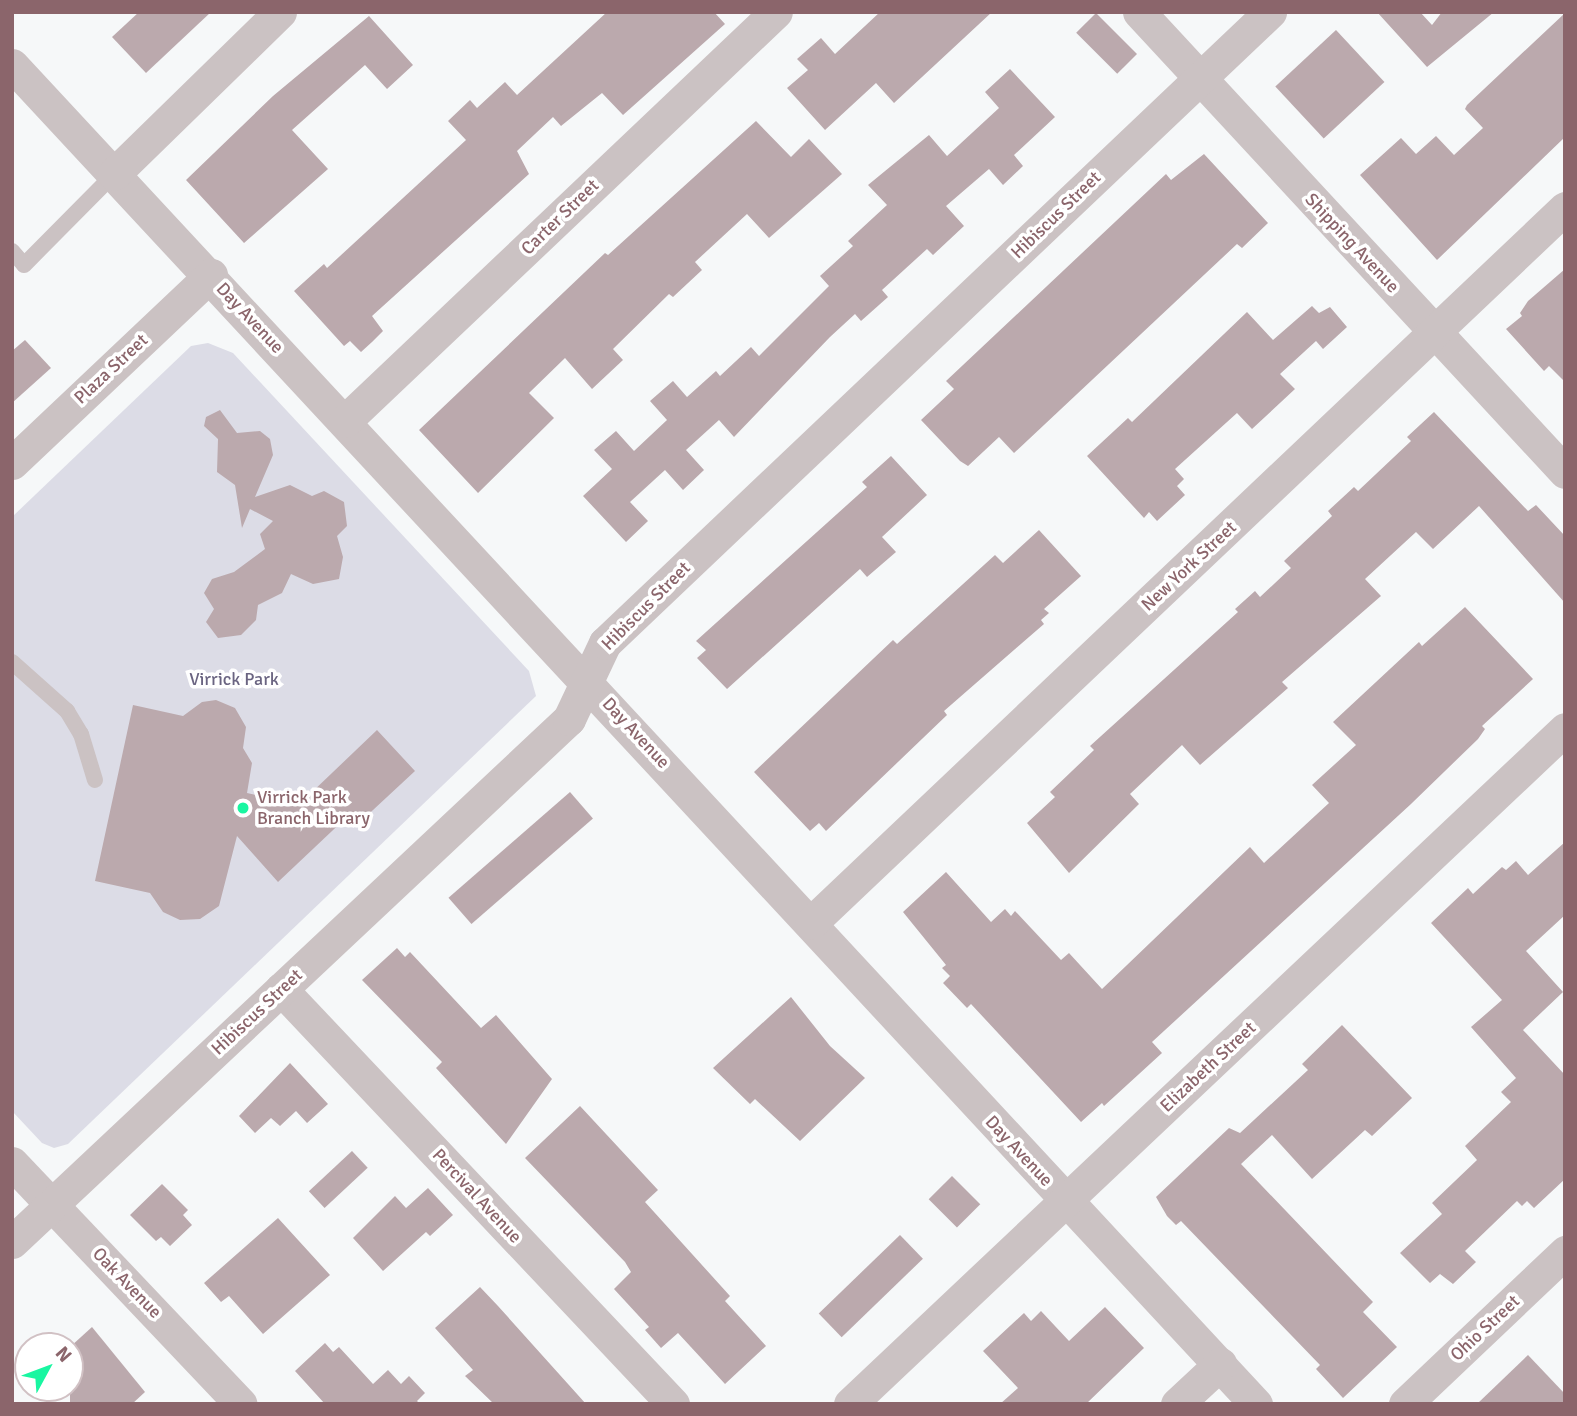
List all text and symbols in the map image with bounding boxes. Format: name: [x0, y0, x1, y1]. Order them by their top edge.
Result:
street label: Hibiscus Street: [1007, 167, 1105, 263]
street label: Carter Street: [517, 175, 603, 259]
street label: Shipping Avenue: [1300, 189, 1404, 297]
street label: Day Avenue: [212, 278, 288, 358]
street label: Plaza Street: [70, 329, 152, 409]
street label: New York Street: [1137, 517, 1241, 615]
street label: Hibiscus Street: [597, 557, 695, 655]
park label: Virrick Park: [189, 668, 279, 690]
street label: Day Avenue: [598, 693, 674, 773]
place label: Virrick Park Branch Library: [257, 787, 370, 830]
marker: Virrick Park Branch Library: [235, 800, 251, 816]
street label: Hibiscus Street: [207, 964, 307, 1060]
street label: Elizabeth Street: [1156, 1017, 1260, 1117]
street label: Day Avenue: [981, 1111, 1057, 1191]
street label: Percival Avenue: [428, 1144, 526, 1248]
street label: Oak Avenue: [88, 1243, 166, 1323]
street label: Ohio Street: [1446, 1291, 1524, 1365]
north arrow: [14, 1332, 84, 1402]
text: N: [50, 1342, 77, 1367]

